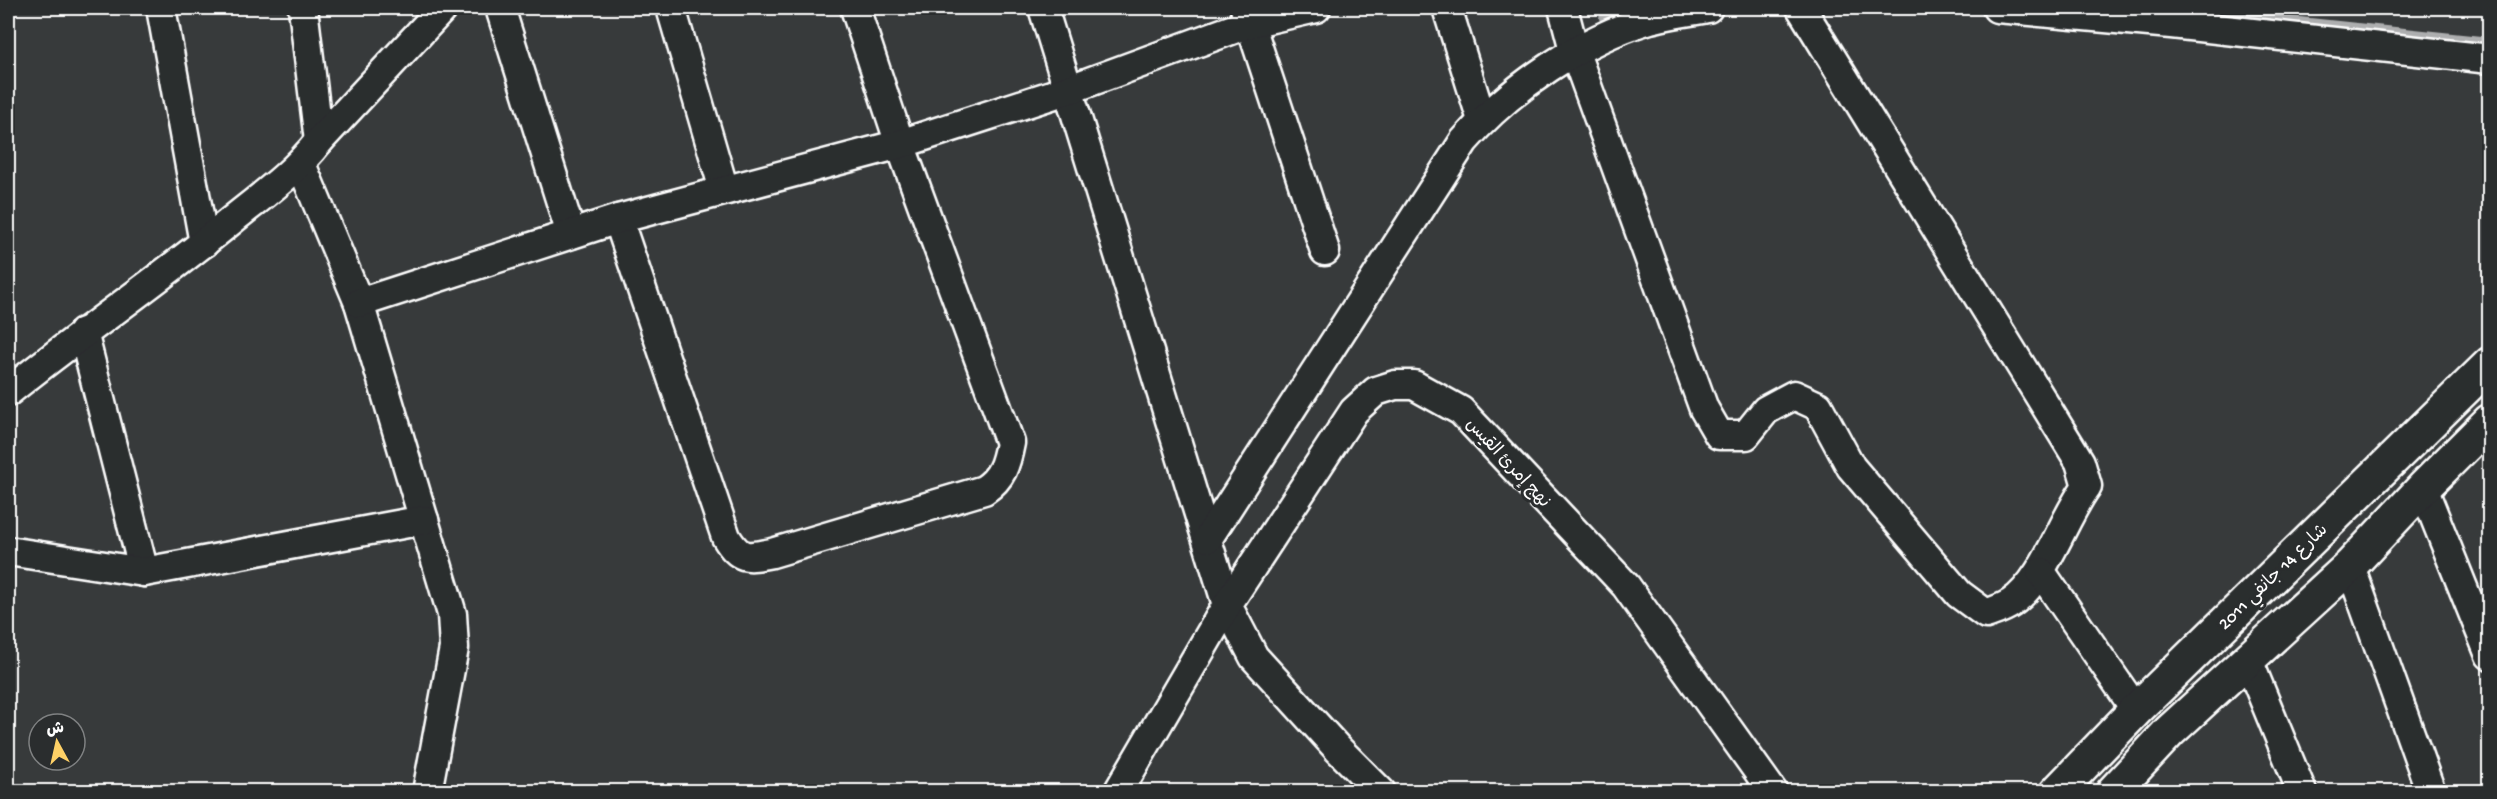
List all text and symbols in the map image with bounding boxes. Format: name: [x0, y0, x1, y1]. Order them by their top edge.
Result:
street label: نهج إمرئ القيس: [1460, 415, 1554, 513]
street label: شارع 14 جانفي 2011: [2215, 520, 2335, 637]
north arrow: [27, 712, 87, 772]
text: ش: [45, 720, 65, 741]

